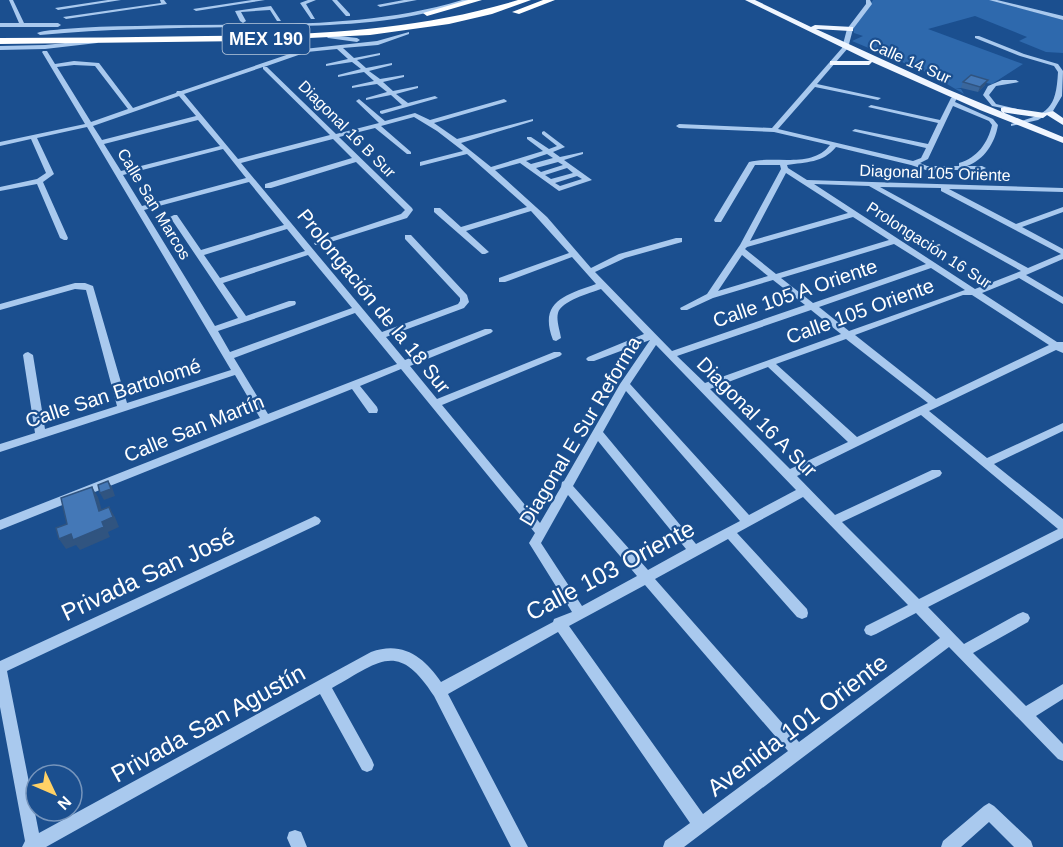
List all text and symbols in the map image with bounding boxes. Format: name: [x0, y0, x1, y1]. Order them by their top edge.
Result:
road number: MEX 190: [222, 24, 310, 54]
street label: Calle 14 Sur: [866, 35, 954, 87]
street label: Diagonal 16 B Sur: [295, 77, 399, 181]
street label: Calle San Marcos: [114, 146, 194, 262]
street label: Diagonal 105 Oriente: [859, 162, 1011, 184]
street label: Prolongación 16 Sur: [864, 198, 995, 292]
street label: Prolongación de la 18 Sur: [293, 205, 455, 398]
street label: Calle 105 A Oriente: [710, 255, 880, 331]
street label: Calle 105 Oriente: [783, 274, 937, 348]
street label: Diagonal E Sur Reforma: [515, 332, 646, 530]
street label: Diagonal 16 A Sur: [693, 353, 822, 482]
street label: Calle San Bartolomé: [22, 354, 204, 432]
street label: Calle San Martín: [121, 390, 267, 466]
street label: Calle 103 Oriente: [521, 514, 699, 626]
street label: Privada San José: [57, 522, 239, 626]
street label: Avenida 101 Oriente: [702, 649, 892, 801]
street label: Privada San Agustín: [106, 658, 310, 788]
north arrow: [24, 763, 84, 823]
text: N: [54, 793, 75, 813]

